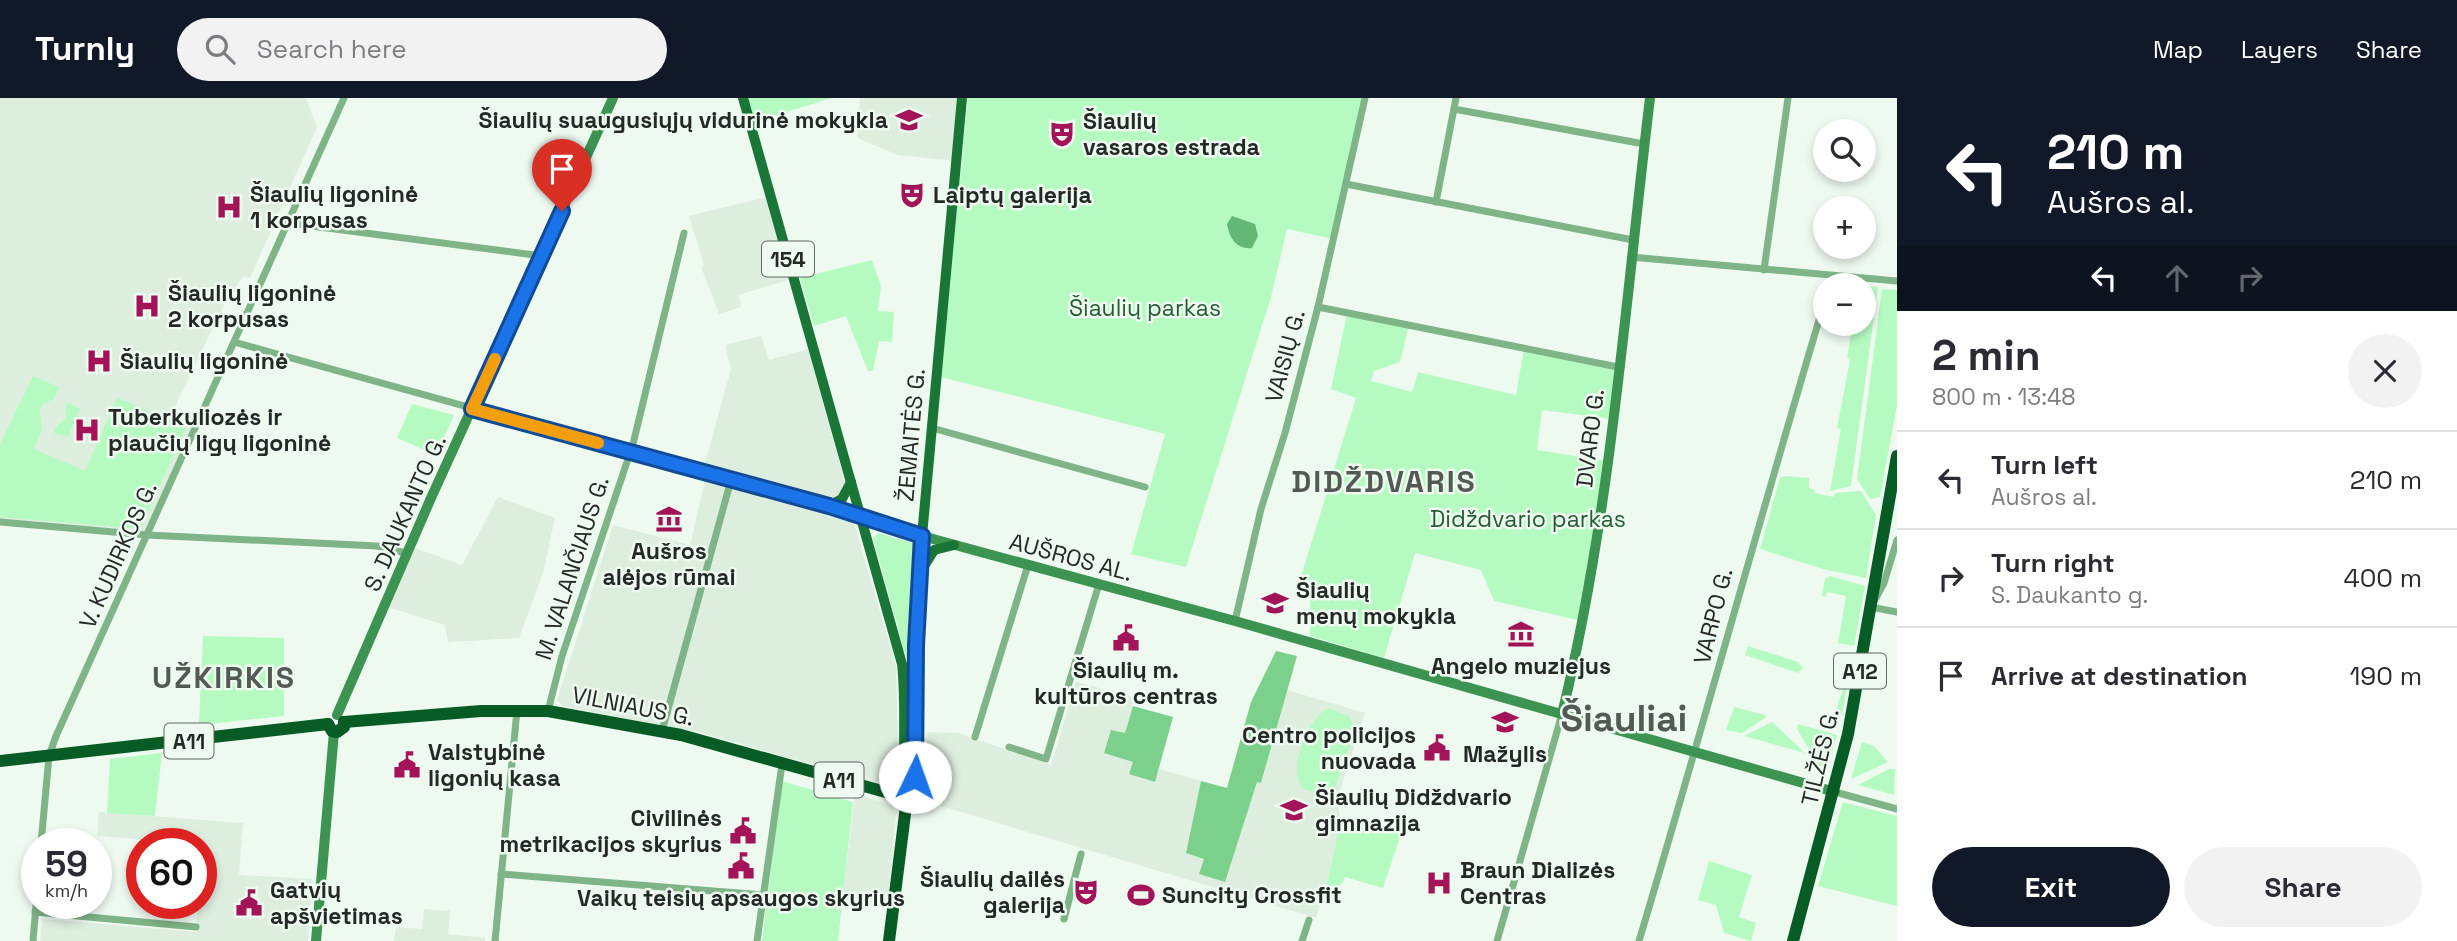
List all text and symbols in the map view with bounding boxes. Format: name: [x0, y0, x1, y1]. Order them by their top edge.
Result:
search box: [177, 18, 667, 81]
text: Turnly: [35, 28, 135, 70]
icon: search: [201, 30, 239, 68]
text: Search here: [257, 32, 407, 66]
text: Map: [2153, 34, 2203, 65]
text: Layers: [2241, 34, 2318, 65]
text: Share: [2356, 34, 2422, 65]
place label: Šiaulių suaugusiųjų vidurinė mokykla: [479, 105, 888, 135]
school or university icon: Šiaulių suaugusiųjų vidurinė mokykla: [894, 105, 924, 135]
place label: Šiaulių vasaros estrada: [1083, 106, 1260, 162]
theatre icon: Šiaulių vasaros estrada: [1047, 119, 1077, 149]
map controls: [1813, 119, 1876, 336]
button: search: [1813, 119, 1876, 182]
text: 210 m: [2047, 121, 2184, 183]
icon: left: [1932, 126, 2023, 217]
pin: [532, 139, 592, 211]
icon: arrive: [543, 150, 581, 188]
place label: Šiaulių ligoninė 1 korpusas: [250, 179, 418, 235]
theatre icon: Laiptų galerija: [897, 180, 927, 210]
place label: Laiptų galerija: [933, 180, 1092, 210]
text: Aušros al.: [2047, 182, 2194, 222]
hospital icon: Šiaulių ligoninė 1 korpusas: [214, 192, 244, 222]
button: +: [1813, 196, 1876, 259]
road number: 154: [762, 242, 814, 276]
icon: left: [2085, 259, 2123, 297]
icon: ahead: [2158, 259, 2196, 297]
icon: right: [2231, 259, 2269, 297]
button: −: [1813, 273, 1876, 336]
place label: Šiaulių ligoninė 2 korpusas: [168, 278, 336, 334]
hospital icon: Šiaulių ligoninė 2 korpusas: [132, 291, 162, 321]
park label: Šiaulių parkas: [1069, 293, 1221, 323]
street label: VAISIŲ G.: [1258, 306, 1312, 406]
text: 2 min: [1932, 329, 2041, 382]
button: close: [2348, 334, 2422, 408]
hospital icon: Šiaulių ligoninė: [84, 346, 114, 376]
place label: Šiaulių ligoninė: [120, 346, 288, 376]
street label: ŽEMAITĖS G.: [890, 367, 932, 503]
text: 800 m · 13:48: [1932, 382, 2076, 412]
street label: DVARO G.: [1569, 387, 1611, 489]
place label: Tuberkuliozės ir plaučių ligų ligoninė: [108, 402, 331, 458]
hospital icon: Tuberkuliozės ir plaučių ligų ligoninė: [72, 415, 102, 445]
street label: S. DAUKANTO G.: [357, 430, 453, 596]
text: Turn left: [1991, 448, 2098, 482]
icon: left: [1932, 461, 1970, 499]
district label: DIDŽDVARIS: [1291, 462, 1477, 501]
text: 210 m: [2350, 463, 2422, 497]
street label: M. VALANČIAUS G.: [528, 472, 616, 664]
street label: V. KUDIRKOS G.: [72, 477, 164, 633]
text: Aušros al.: [1991, 482, 2097, 512]
museum icon: Aušros alėjos rūmai: [654, 504, 684, 534]
park label: Didždvario parkas: [1430, 504, 1626, 534]
street label: AUŠROS AL.: [1006, 526, 1136, 588]
place label: Aušros alėjos rūmai: [602, 536, 736, 592]
text: Turn right: [1991, 546, 2115, 580]
icon: right: [1932, 559, 1970, 597]
text: 400 m: [2343, 561, 2422, 595]
street label: VARPO G.: [1687, 565, 1739, 667]
place label: Šiaulių menų mokykla: [1296, 575, 1456, 631]
text: S. Daukanto g.: [1991, 580, 2148, 610]
school or university icon: Šiaulių menų mokykla: [1260, 588, 1290, 618]
museum icon: Angelo muziejus: [1506, 619, 1536, 649]
public building icon: Šiaulių m. kultūros centras: [1111, 623, 1141, 653]
place label: Angelo muziejus: [1431, 651, 1611, 681]
road number: A12: [1834, 654, 1886, 688]
place label: Šiaulių m. kultūros centras: [1034, 655, 1218, 711]
icon: arrive: [1932, 657, 1970, 695]
district label: UŽKIRKIS: [152, 658, 296, 697]
text: Arrive at destination: [1991, 659, 2248, 693]
text: 190 m: [2350, 659, 2422, 693]
street label: VILNIAUS G.: [569, 679, 697, 733]
district label: Šiauliai: [1561, 695, 1687, 742]
street label: TILŽĖS G.: [1794, 705, 1846, 809]
school or university icon: Mažylis: [1490, 707, 1520, 737]
place label: Centro policijos nuovada: [1242, 720, 1416, 776]
road number: A11: [164, 724, 214, 758]
public building icon: Centro policijos nuovada: [1422, 733, 1452, 763]
place label: Valstybinė ligonių kasa: [428, 737, 560, 793]
place label: Mažylis: [1463, 739, 1547, 769]
position arrow: [878, 740, 952, 814]
public building icon: Valstybinė ligonių kasa: [392, 750, 422, 780]
road number: A11: [814, 762, 864, 798]
place label: Šiaulių Didždvario gimnazija: [1315, 782, 1512, 838]
school or university icon: Šiaulių Didždvario gimnazija: [1279, 795, 1309, 825]
place label: Civilinės metrikacijos skyrius: [500, 803, 722, 859]
public building icon: Civilinės metrikacijos skyrius: [728, 816, 758, 846]
speed limit sign: 60: [126, 828, 217, 919]
text: 59: [45, 842, 88, 886]
button: Exit: [1932, 847, 2170, 927]
button: Share: [2184, 847, 2422, 927]
public building icon: Vaikų teisių apsaugos skyrius: [726, 851, 756, 881]
place label: Braun Dializės Centras: [1460, 855, 1615, 911]
place label: Šiaulių dailės galerija: [920, 864, 1065, 920]
hospital icon: Braun Dializės Centras: [1424, 868, 1454, 898]
place label: Gatvių apšvietimas: [270, 875, 403, 931]
theatre icon: Šiaulių dailės galerija: [1071, 877, 1101, 907]
text: km/h: [45, 879, 88, 902]
sports icon: Suncity Crossfit: [1126, 880, 1156, 910]
place label: Suncity Crossfit: [1162, 880, 1342, 910]
place label: Vaikų teisių apsaugos skyrius: [577, 883, 905, 913]
public building icon: Gatvių apšvietimas: [234, 888, 264, 918]

